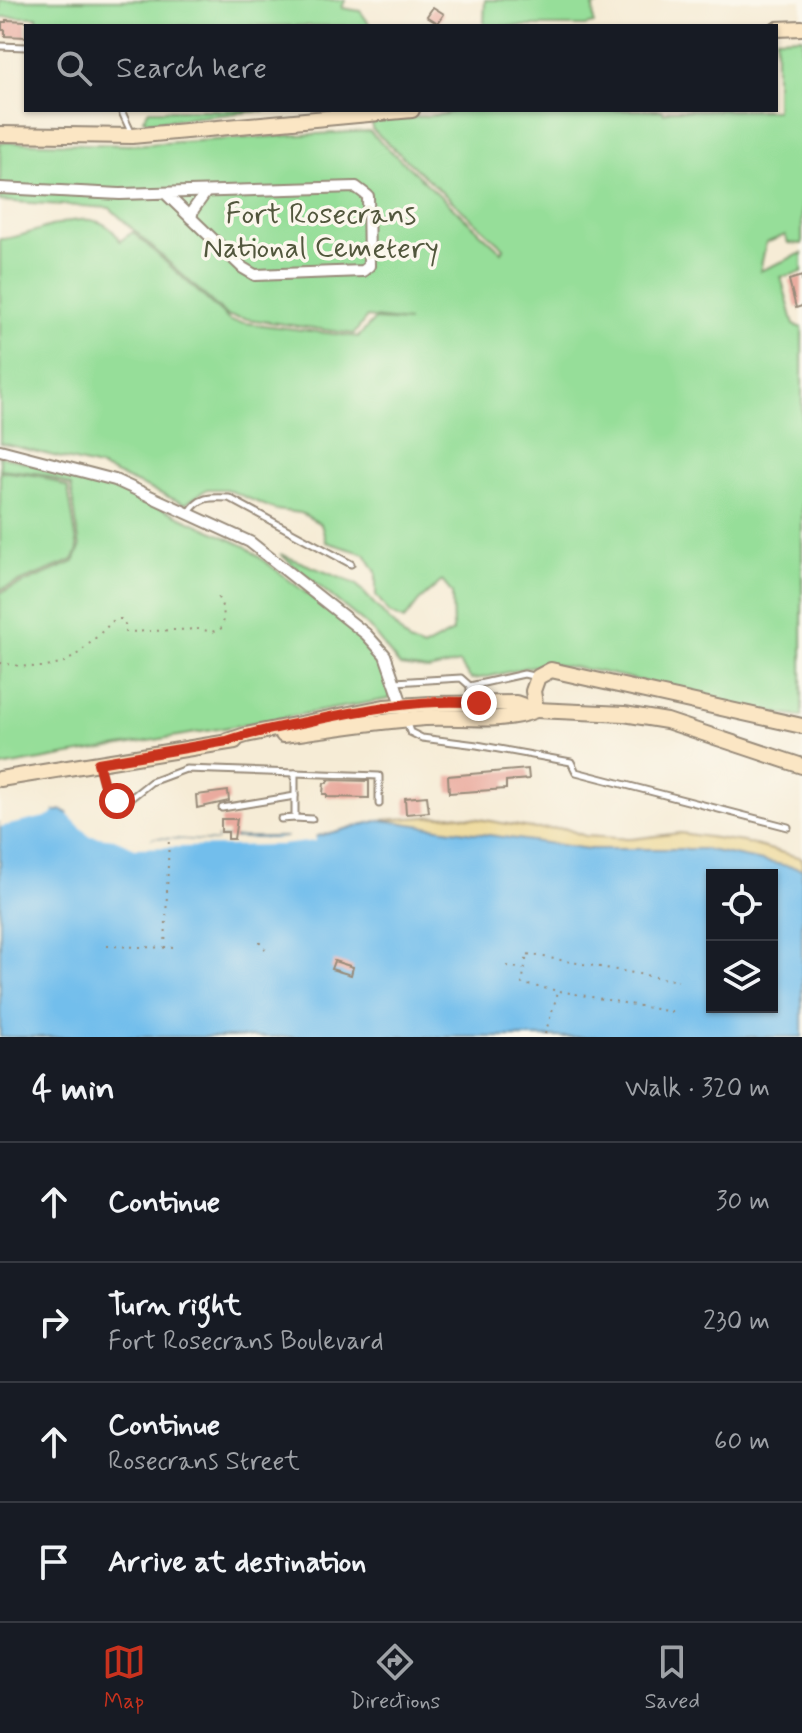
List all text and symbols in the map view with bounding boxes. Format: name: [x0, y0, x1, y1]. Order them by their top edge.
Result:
search box: [24, 24, 778, 112]
icon: search: [52, 46, 96, 90]
text: Search here: [116, 49, 267, 88]
park label: Fort Rosecrans National Cemetery: [203, 195, 439, 268]
route end: [461, 685, 497, 721]
route start: [99, 783, 135, 819]
map controls: [706, 869, 778, 1013]
button: locate: [706, 869, 778, 941]
button: layers: [706, 941, 778, 1013]
text: 4 min: [32, 1067, 115, 1112]
text: Walk · 320 m: [625, 1072, 770, 1106]
icon: ahead: [32, 1180, 76, 1224]
text: Continue: [108, 1183, 220, 1222]
text: 30 m: [716, 1185, 770, 1219]
text: Turn right: [108, 1286, 241, 1325]
icon: right: [32, 1300, 76, 1344]
text: 230 m: [703, 1305, 770, 1339]
text: Fort Rosecrans Boulevard: [108, 1325, 384, 1359]
text: Continue: [108, 1406, 220, 1445]
icon: ahead: [32, 1420, 76, 1464]
text: 60 m: [714, 1425, 770, 1459]
text: Rosecrans Street: [108, 1445, 300, 1479]
icon: arrive: [32, 1540, 76, 1584]
text: Arrive at destination: [108, 1543, 366, 1582]
tab: Map: [102, 1640, 146, 1716]
tab: Directions: [350, 1640, 440, 1716]
tab: Saved: [644, 1640, 700, 1716]

